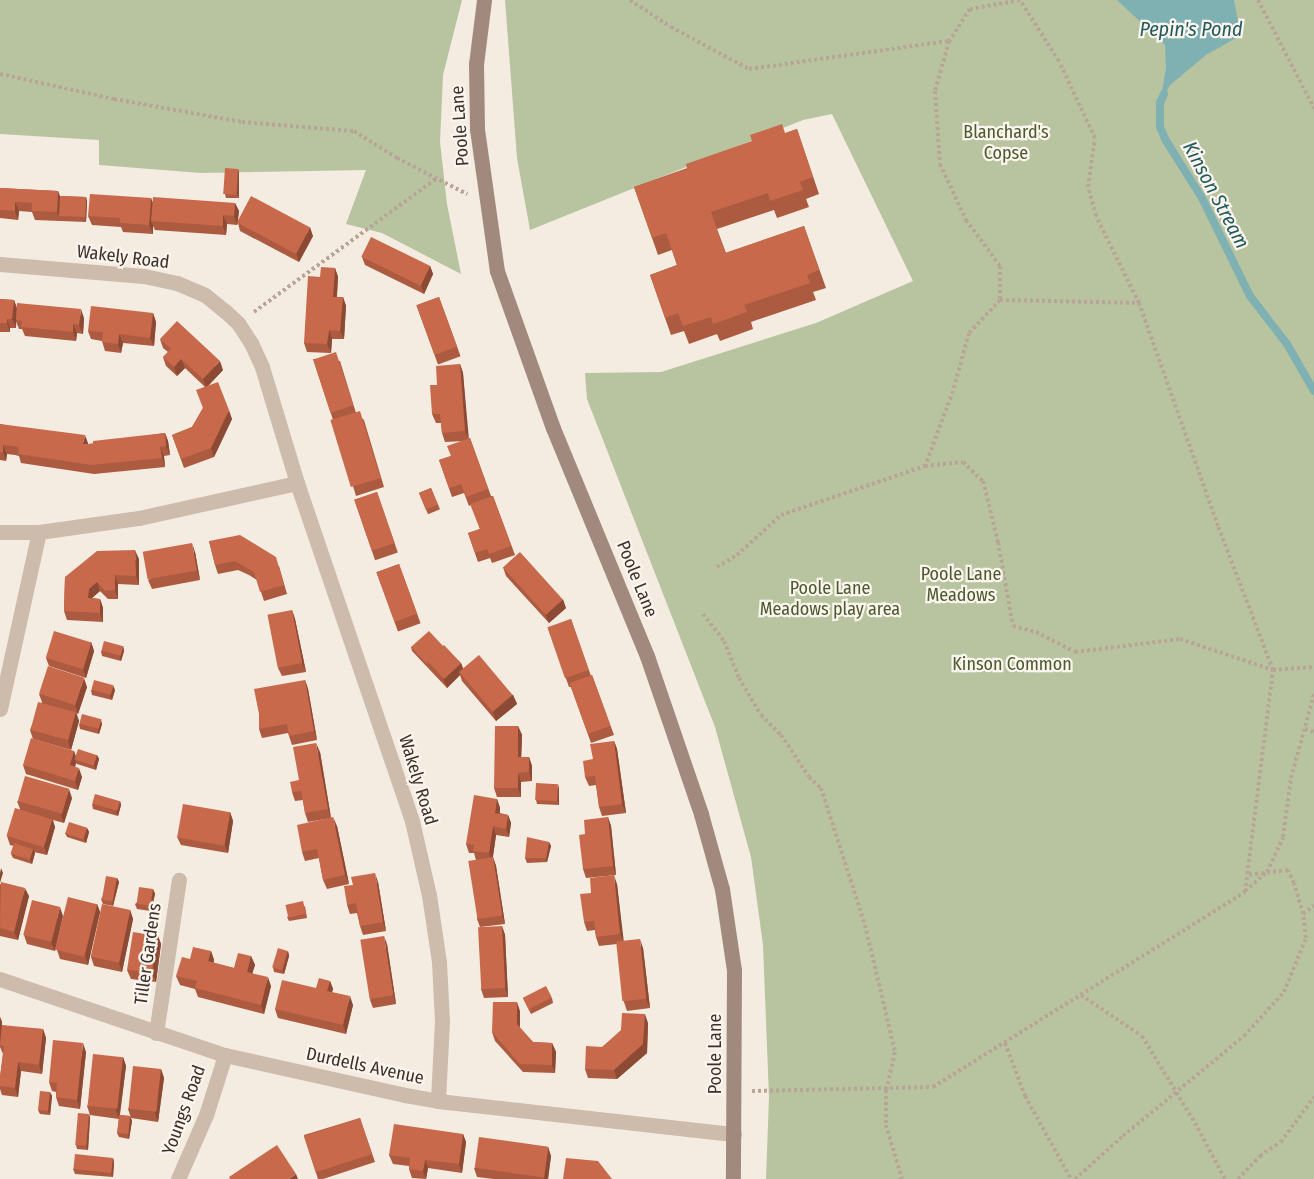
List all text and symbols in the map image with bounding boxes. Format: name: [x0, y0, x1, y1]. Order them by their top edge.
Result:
water label: Pepin's Pond: [1139, 17, 1243, 41]
street label: Poole Lane: [446, 85, 474, 167]
park label: Blanchard's Copse: [963, 122, 1049, 164]
water label: Kinson Stream: [1178, 137, 1254, 253]
street label: Wakely Road: [76, 241, 170, 273]
street label: Poole Lane: [612, 538, 662, 620]
park label: Poole Lane Meadows: [921, 564, 1001, 606]
park label: Poole Lane Meadows play area: [760, 578, 900, 620]
park label: Kinson Common: [952, 653, 1072, 675]
street label: Wakely Road: [394, 732, 442, 828]
street label: Tiller Gardens: [130, 902, 166, 1006]
street label: Poole Lane: [704, 1014, 726, 1094]
street label: Durdells Avenue: [304, 1043, 426, 1089]
street label: Youngs Road: [158, 1062, 210, 1158]

